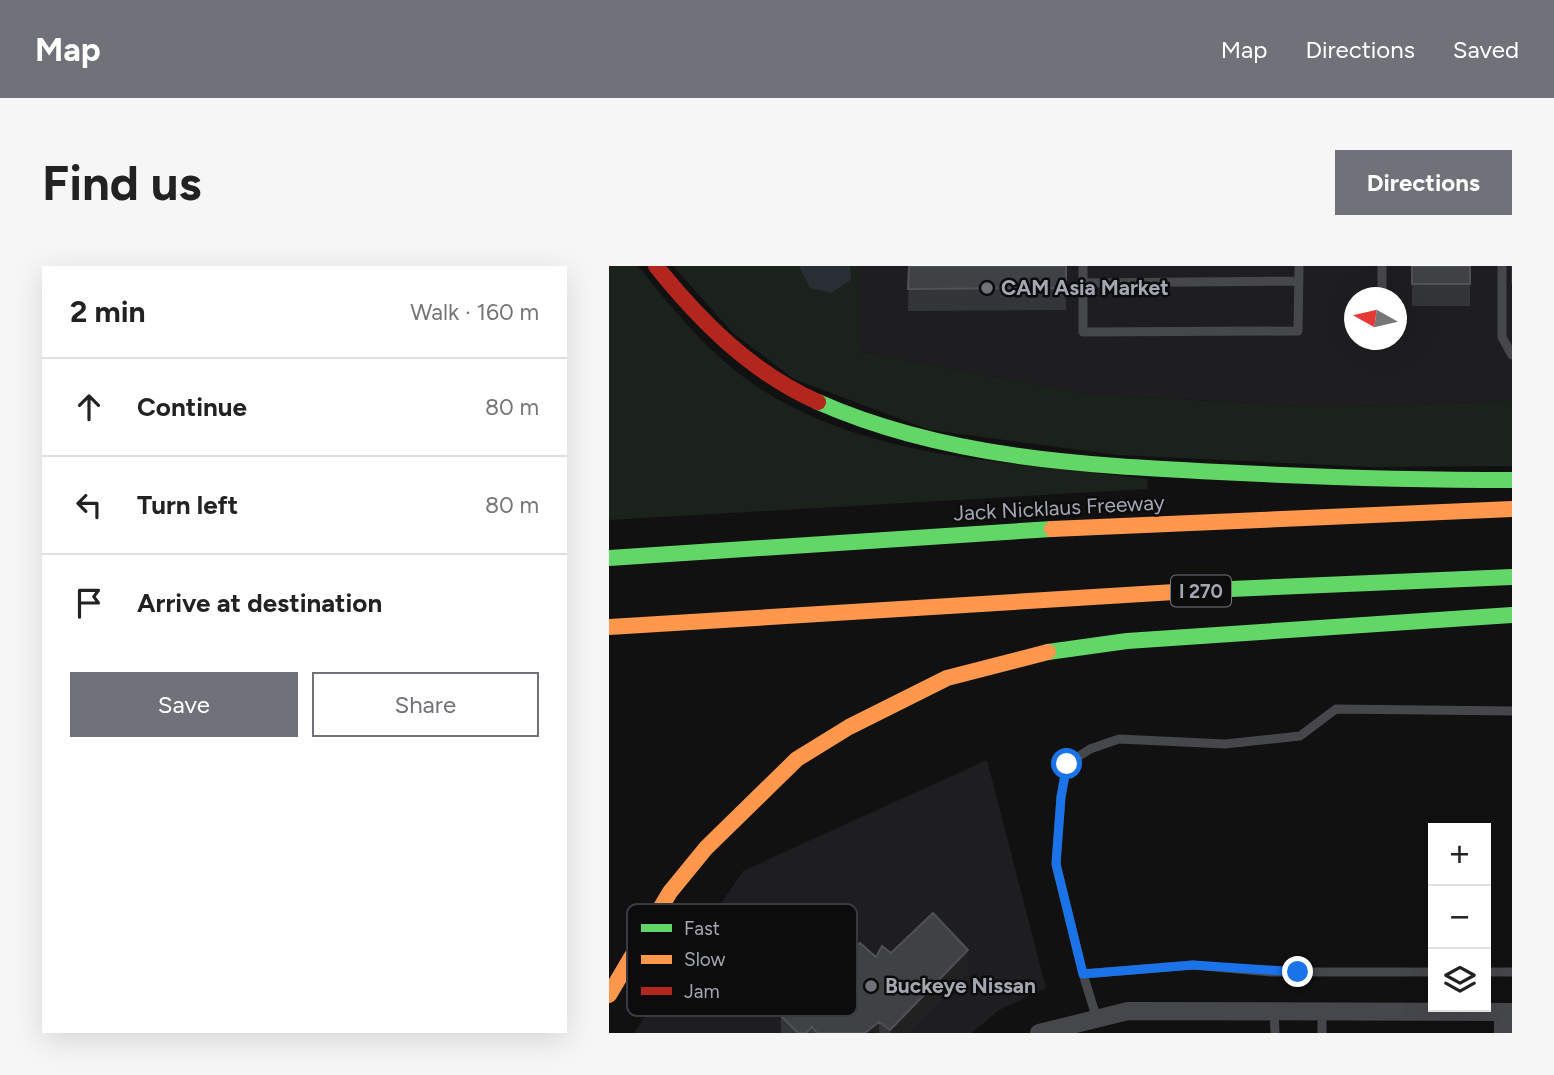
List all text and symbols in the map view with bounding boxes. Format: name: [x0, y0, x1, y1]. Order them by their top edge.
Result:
text: Map: [35, 30, 101, 69]
text: Map: [1221, 35, 1267, 64]
text: Directions: [1305, 35, 1415, 64]
text: Saved: [1453, 35, 1519, 64]
button: Directions: [1335, 150, 1512, 215]
text: Find us: [42, 153, 201, 212]
place label: CAM Asia Market: [1001, 275, 1169, 300]
marker: CAM Asia Market: [979, 280, 995, 296]
north arrow: [1344, 287, 1407, 350]
text: 2 min: [70, 293, 146, 330]
text: Walk · 160 m: [410, 298, 539, 326]
icon: ahead: [70, 388, 108, 426]
text: Continue: [137, 391, 247, 423]
text: 80 m: [485, 393, 539, 421]
icon: left: [70, 486, 108, 524]
text: Turn left: [137, 489, 238, 521]
street label: Jack Nicklaus Freeway: [953, 489, 1165, 526]
text: 80 m: [485, 491, 539, 519]
road number: I 270: [1171, 576, 1231, 606]
icon: arrive: [70, 584, 108, 622]
text: Arrive at destination: [137, 587, 382, 619]
button: Save: [70, 672, 298, 737]
button: Share: [312, 672, 539, 737]
route start: [1051, 748, 1082, 779]
map controls: [1428, 823, 1491, 1012]
button: +: [1428, 823, 1491, 886]
button: −: [1428, 886, 1491, 949]
legend: [627, 904, 857, 1016]
text: Fast: [684, 917, 720, 940]
text: Slow: [684, 948, 726, 971]
button: layers: [1428, 949, 1491, 1012]
route end: [1282, 956, 1313, 987]
place label: Buckeye Nissan: [885, 973, 1036, 998]
marker: Buckeye Nissan: [863, 978, 879, 994]
text: Jam: [684, 980, 720, 1003]

